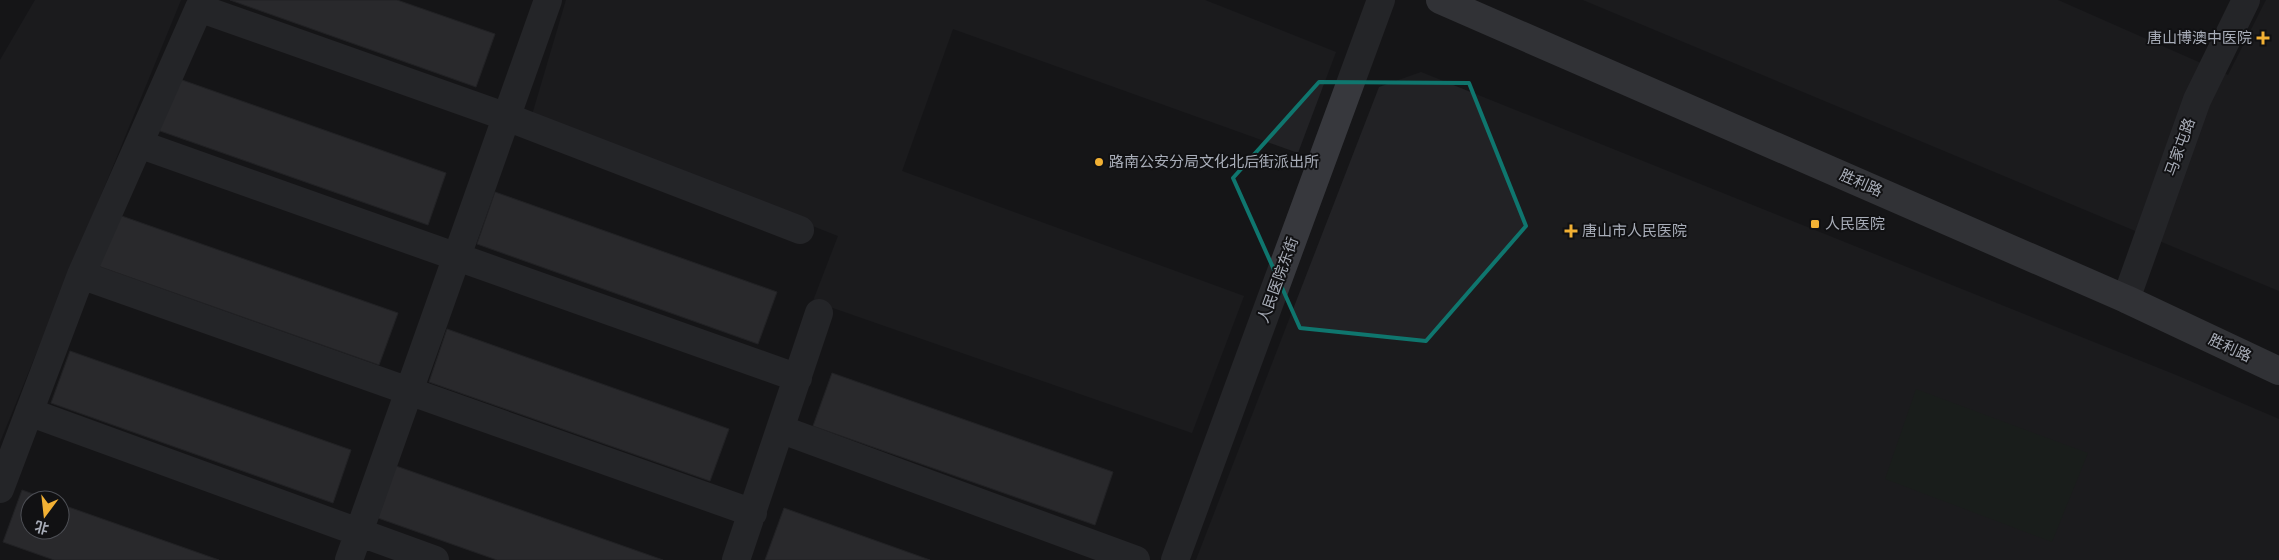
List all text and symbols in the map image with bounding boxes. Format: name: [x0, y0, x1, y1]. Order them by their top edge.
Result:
place label: 唐山博澳中医院: [2147, 28, 2252, 47]
marker: 唐山博澳中医院: [2256, 31, 2270, 45]
street label: 马家屯路: [2160, 115, 2199, 178]
place label: 路南公安分局文化北后街派出所: [1109, 152, 1319, 171]
marker: 路南公安分局文化北后街派出所: [1093, 156, 1105, 168]
street label: 胜利路: [1837, 165, 1886, 200]
place label: 人民医院: [1825, 214, 1885, 233]
marker: 人民医院: [1809, 218, 1821, 230]
place label: 唐山市人民医院: [1582, 221, 1687, 240]
marker: 唐山市人民医院: [1564, 224, 1578, 238]
street label: 人民医院东街: [1253, 234, 1302, 325]
street label: 胜利路: [2206, 329, 2255, 366]
north arrow: [20, 490, 70, 540]
text: 北: [33, 517, 51, 538]

